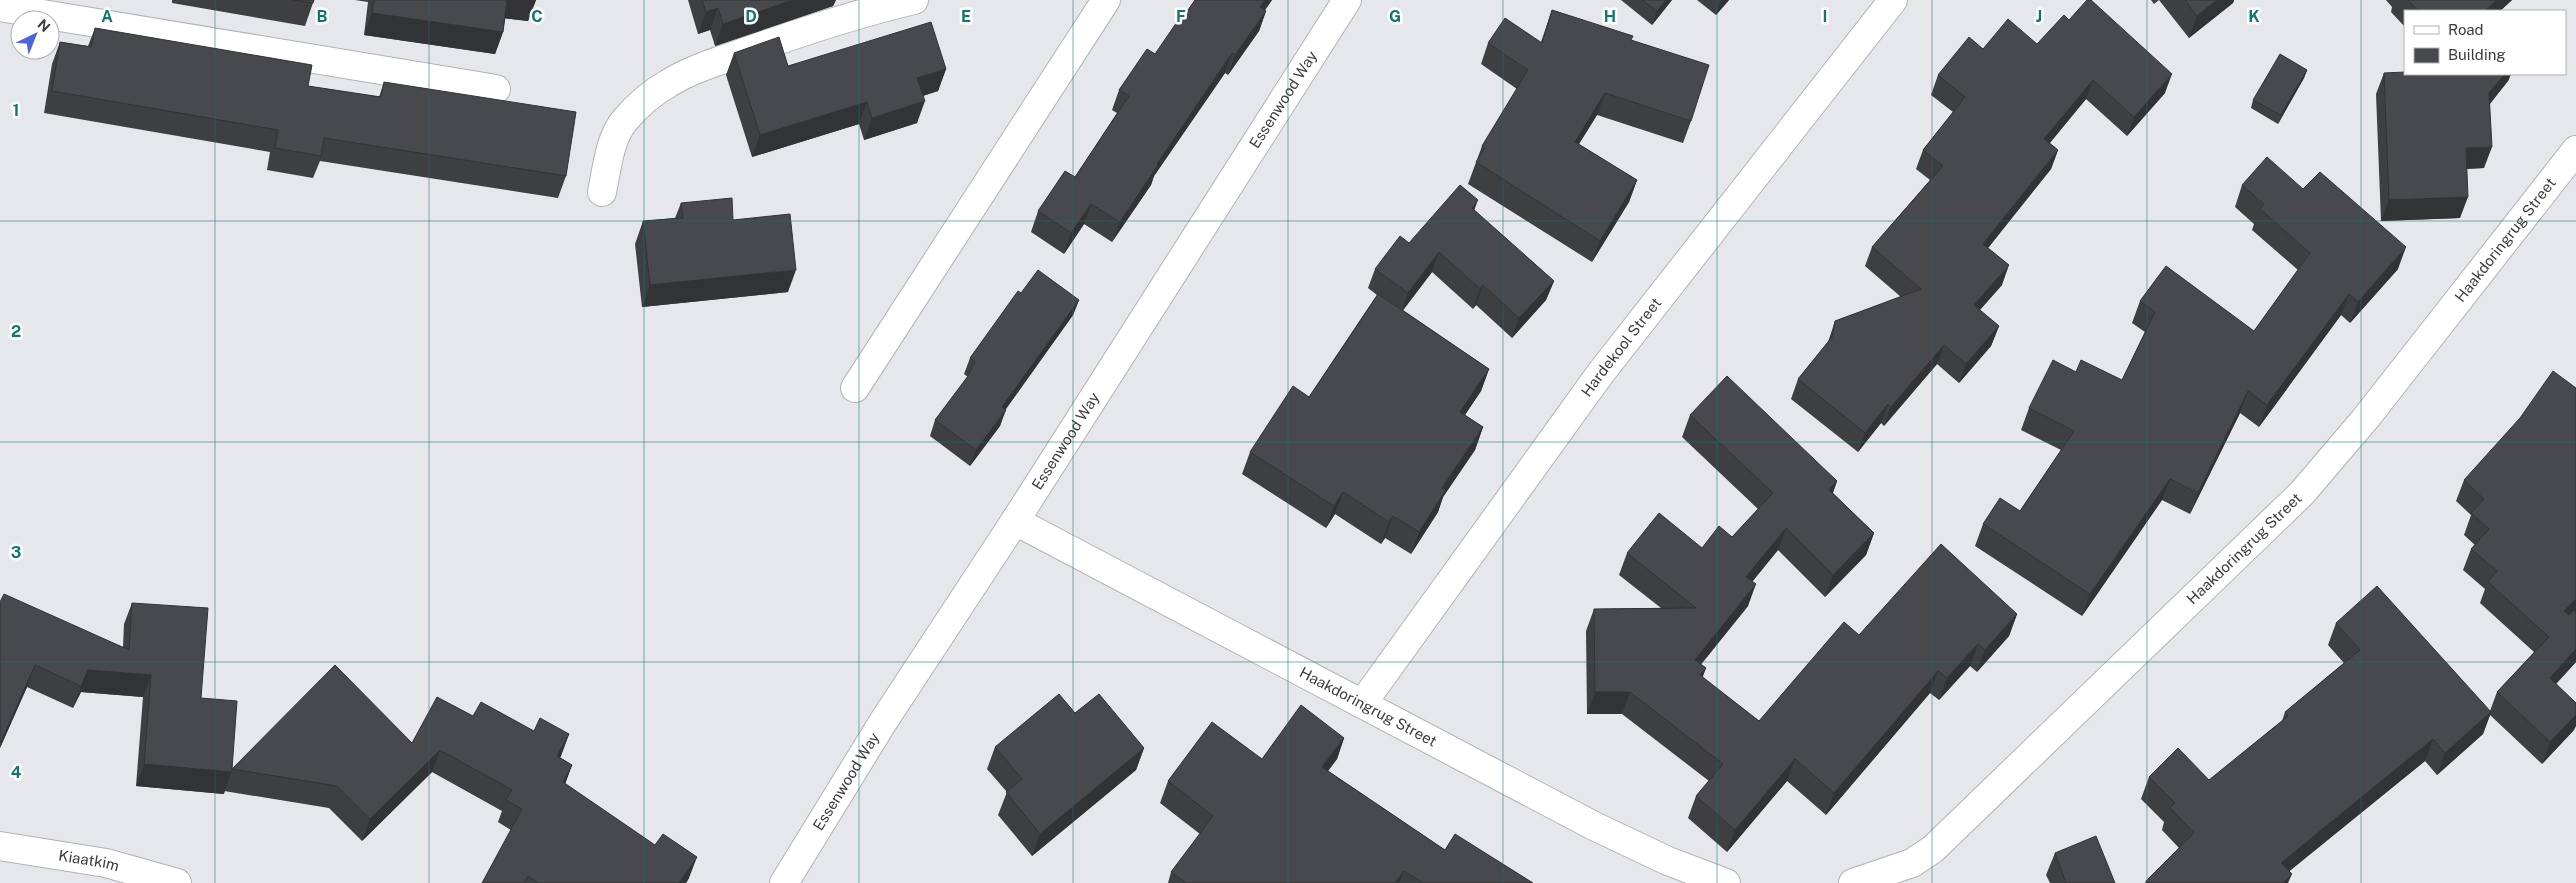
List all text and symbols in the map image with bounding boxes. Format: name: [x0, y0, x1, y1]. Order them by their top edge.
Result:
text: A: [101, 7, 113, 26]
text: B: [317, 7, 328, 26]
text: C: [531, 7, 543, 26]
text: D: [745, 7, 757, 26]
text: E: [961, 7, 971, 26]
text: F: [1176, 7, 1186, 26]
text: G: [1389, 7, 1401, 26]
text: H: [1604, 7, 1616, 26]
text: I: [1823, 7, 1827, 26]
text: J: [2036, 7, 2042, 26]
text: K: [2248, 7, 2260, 26]
north arrow: [10, 10, 60, 60]
legend: [2404, 10, 2566, 75]
text: N: [34, 16, 53, 35]
text: Road: [2448, 21, 2484, 38]
text: Building: [2448, 46, 2506, 63]
street label: Essenwood Way: [1246, 48, 1320, 151]
text: 1: [13, 101, 19, 120]
street label: Haakdoringrug Street: [2451, 174, 2559, 305]
street label: Hardekool Street: [1578, 294, 1664, 400]
text: 2: [11, 322, 21, 341]
street label: Essenwood Way: [1028, 389, 1103, 493]
street label: Haakdoringrug Street: [2183, 489, 2305, 607]
text: 3: [11, 543, 21, 562]
street label: Haakdoringrug Street: [1297, 663, 1440, 750]
street label: Essenwood Way: [809, 729, 882, 833]
text: 4: [11, 763, 22, 782]
street label: Kiaatkim: [57, 847, 121, 874]

